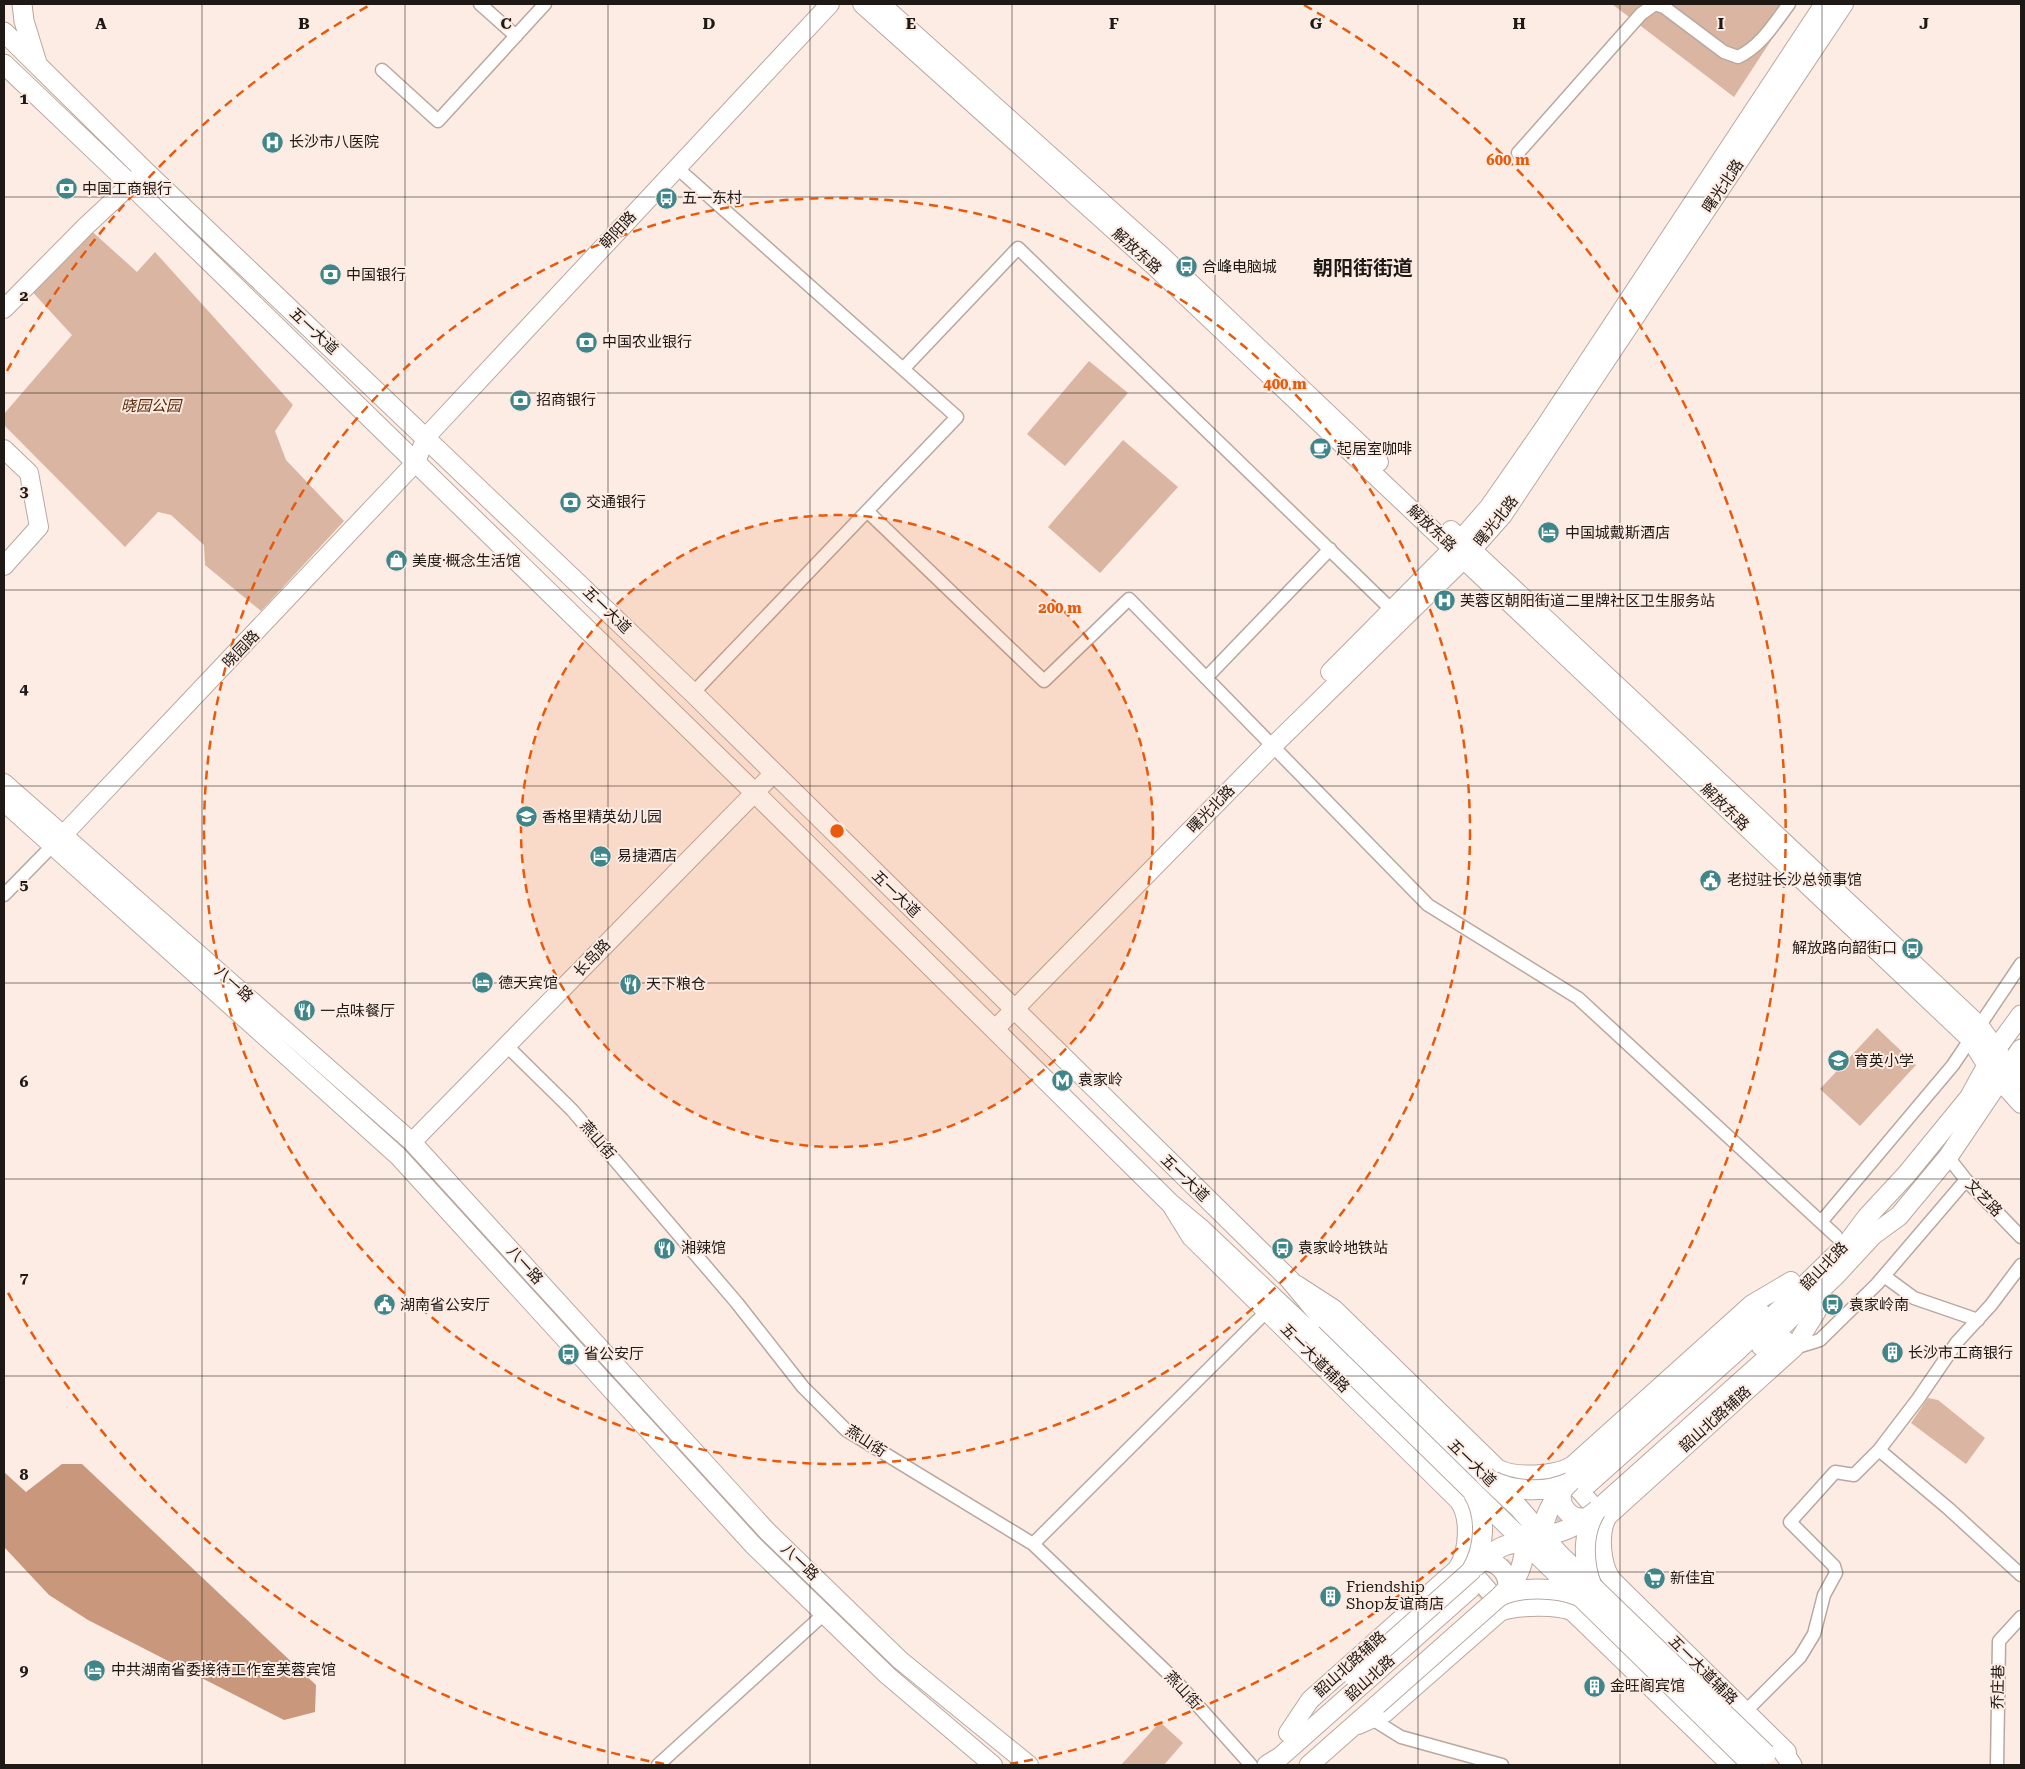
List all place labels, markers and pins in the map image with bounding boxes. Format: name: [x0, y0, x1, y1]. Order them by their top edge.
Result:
hospital icon: 长沙市八医院: [261, 130, 285, 154]
place label: 长沙市八医院: [289, 133, 379, 151]
bank icon: 中国工商银行: [54, 177, 78, 201]
place label: 中国工商银行: [82, 180, 172, 198]
bus stop icon: 五一东村: [654, 186, 678, 210]
place label: 五一东村: [682, 189, 742, 207]
bus stop icon: 合峰电脑城: [1174, 255, 1198, 279]
place label: 合峰电脑城: [1202, 258, 1277, 276]
bank icon: 中国银行: [318, 263, 342, 287]
place label: 中国银行: [346, 266, 406, 284]
bank icon: 中国农业银行: [574, 330, 598, 354]
place label: 中国农业银行: [602, 333, 692, 351]
bank icon: 招商银行: [508, 388, 532, 412]
place label: 招商银行: [536, 391, 596, 409]
cafe icon: 起居室咖啡: [1309, 437, 1333, 461]
place label: 起居室咖啡: [1336, 440, 1412, 458]
bank icon: 交通银行: [558, 490, 582, 514]
place label: 交通银行: [586, 493, 646, 511]
hotel icon: 中国城戴斯酒店: [1537, 521, 1561, 545]
place label: 中国城戴斯酒店: [1565, 524, 1670, 542]
shop icon: 美度·概念生活馆: [384, 549, 408, 573]
place label: 美度·概念生活馆: [412, 552, 521, 570]
hospital icon: 芙蓉区朝阳街道二里牌社区卫生服务站: [1432, 589, 1456, 613]
place label: 芙蓉区朝阳街道二里牌社区卫生服务站: [1460, 592, 1715, 610]
school or university icon: 香格里精英幼儿园: [514, 805, 538, 829]
place label: 香格里精英幼儿园: [542, 808, 662, 826]
centre of rings: [828, 822, 846, 840]
hotel icon: 易捷酒店: [589, 844, 613, 868]
place label: 易捷酒店: [617, 847, 677, 865]
public building icon: 老挝驻长沙总领事馆: [1699, 868, 1723, 892]
place label: 老挝驻长沙总领事馆: [1727, 871, 1862, 889]
bus stop icon: 解放路向韶街口: [1901, 936, 1925, 960]
place label: 解放路向韶街口: [1792, 939, 1897, 957]
hotel icon: 德天宾馆: [470, 971, 494, 995]
restaurant icon: 天下粮仓: [618, 972, 642, 996]
place label: 德天宾馆: [498, 974, 558, 992]
place label: 天下粮仓: [646, 975, 706, 993]
restaurant icon: 一点味餐厅: [292, 999, 316, 1023]
place label: 一点味餐厅: [320, 1002, 395, 1020]
school or university icon: 育英小学: [1826, 1049, 1850, 1073]
place label: 育英小学: [1854, 1052, 1914, 1070]
metro station icon: 袁家岭: [1050, 1068, 1074, 1092]
place label: 袁家岭: [1078, 1071, 1123, 1089]
restaurant icon: 湘辣馆: [653, 1236, 677, 1260]
bus stop icon: 袁家岭地铁站: [1270, 1236, 1294, 1260]
place label: 湘辣馆: [681, 1239, 726, 1257]
place label: 袁家岭地铁站: [1298, 1239, 1388, 1257]
public building icon: 湖南省公安厅: [372, 1293, 396, 1317]
bus stop icon: 袁家岭南: [1821, 1293, 1845, 1317]
place label: 湖南省公安厅: [400, 1296, 490, 1314]
place label: 袁家岭南: [1849, 1296, 1909, 1314]
building icon: 长沙市工商银行: [1880, 1341, 1904, 1365]
bus stop icon: 省公安厅: [556, 1342, 580, 1366]
place label: 长沙市工商银行: [1908, 1344, 2013, 1362]
place label: 省公安厅: [584, 1345, 644, 1363]
supermarket icon: 新佳宜: [1642, 1566, 1666, 1590]
place label: 新佳宜: [1670, 1569, 1715, 1587]
place label: Friendship Shop友谊商店: [1346, 1578, 1444, 1613]
building icon: Friendship Shop友谊商店: [1318, 1584, 1342, 1608]
hotel icon: 中共湖南省委接待工作室芙蓉宾馆: [83, 1658, 107, 1682]
place label: 中共湖南省委接待工作室芙蓉宾馆: [111, 1661, 336, 1679]
building icon: 金旺阁宾馆: [1582, 1674, 1606, 1698]
place label: 金旺阁宾馆: [1610, 1677, 1685, 1695]

